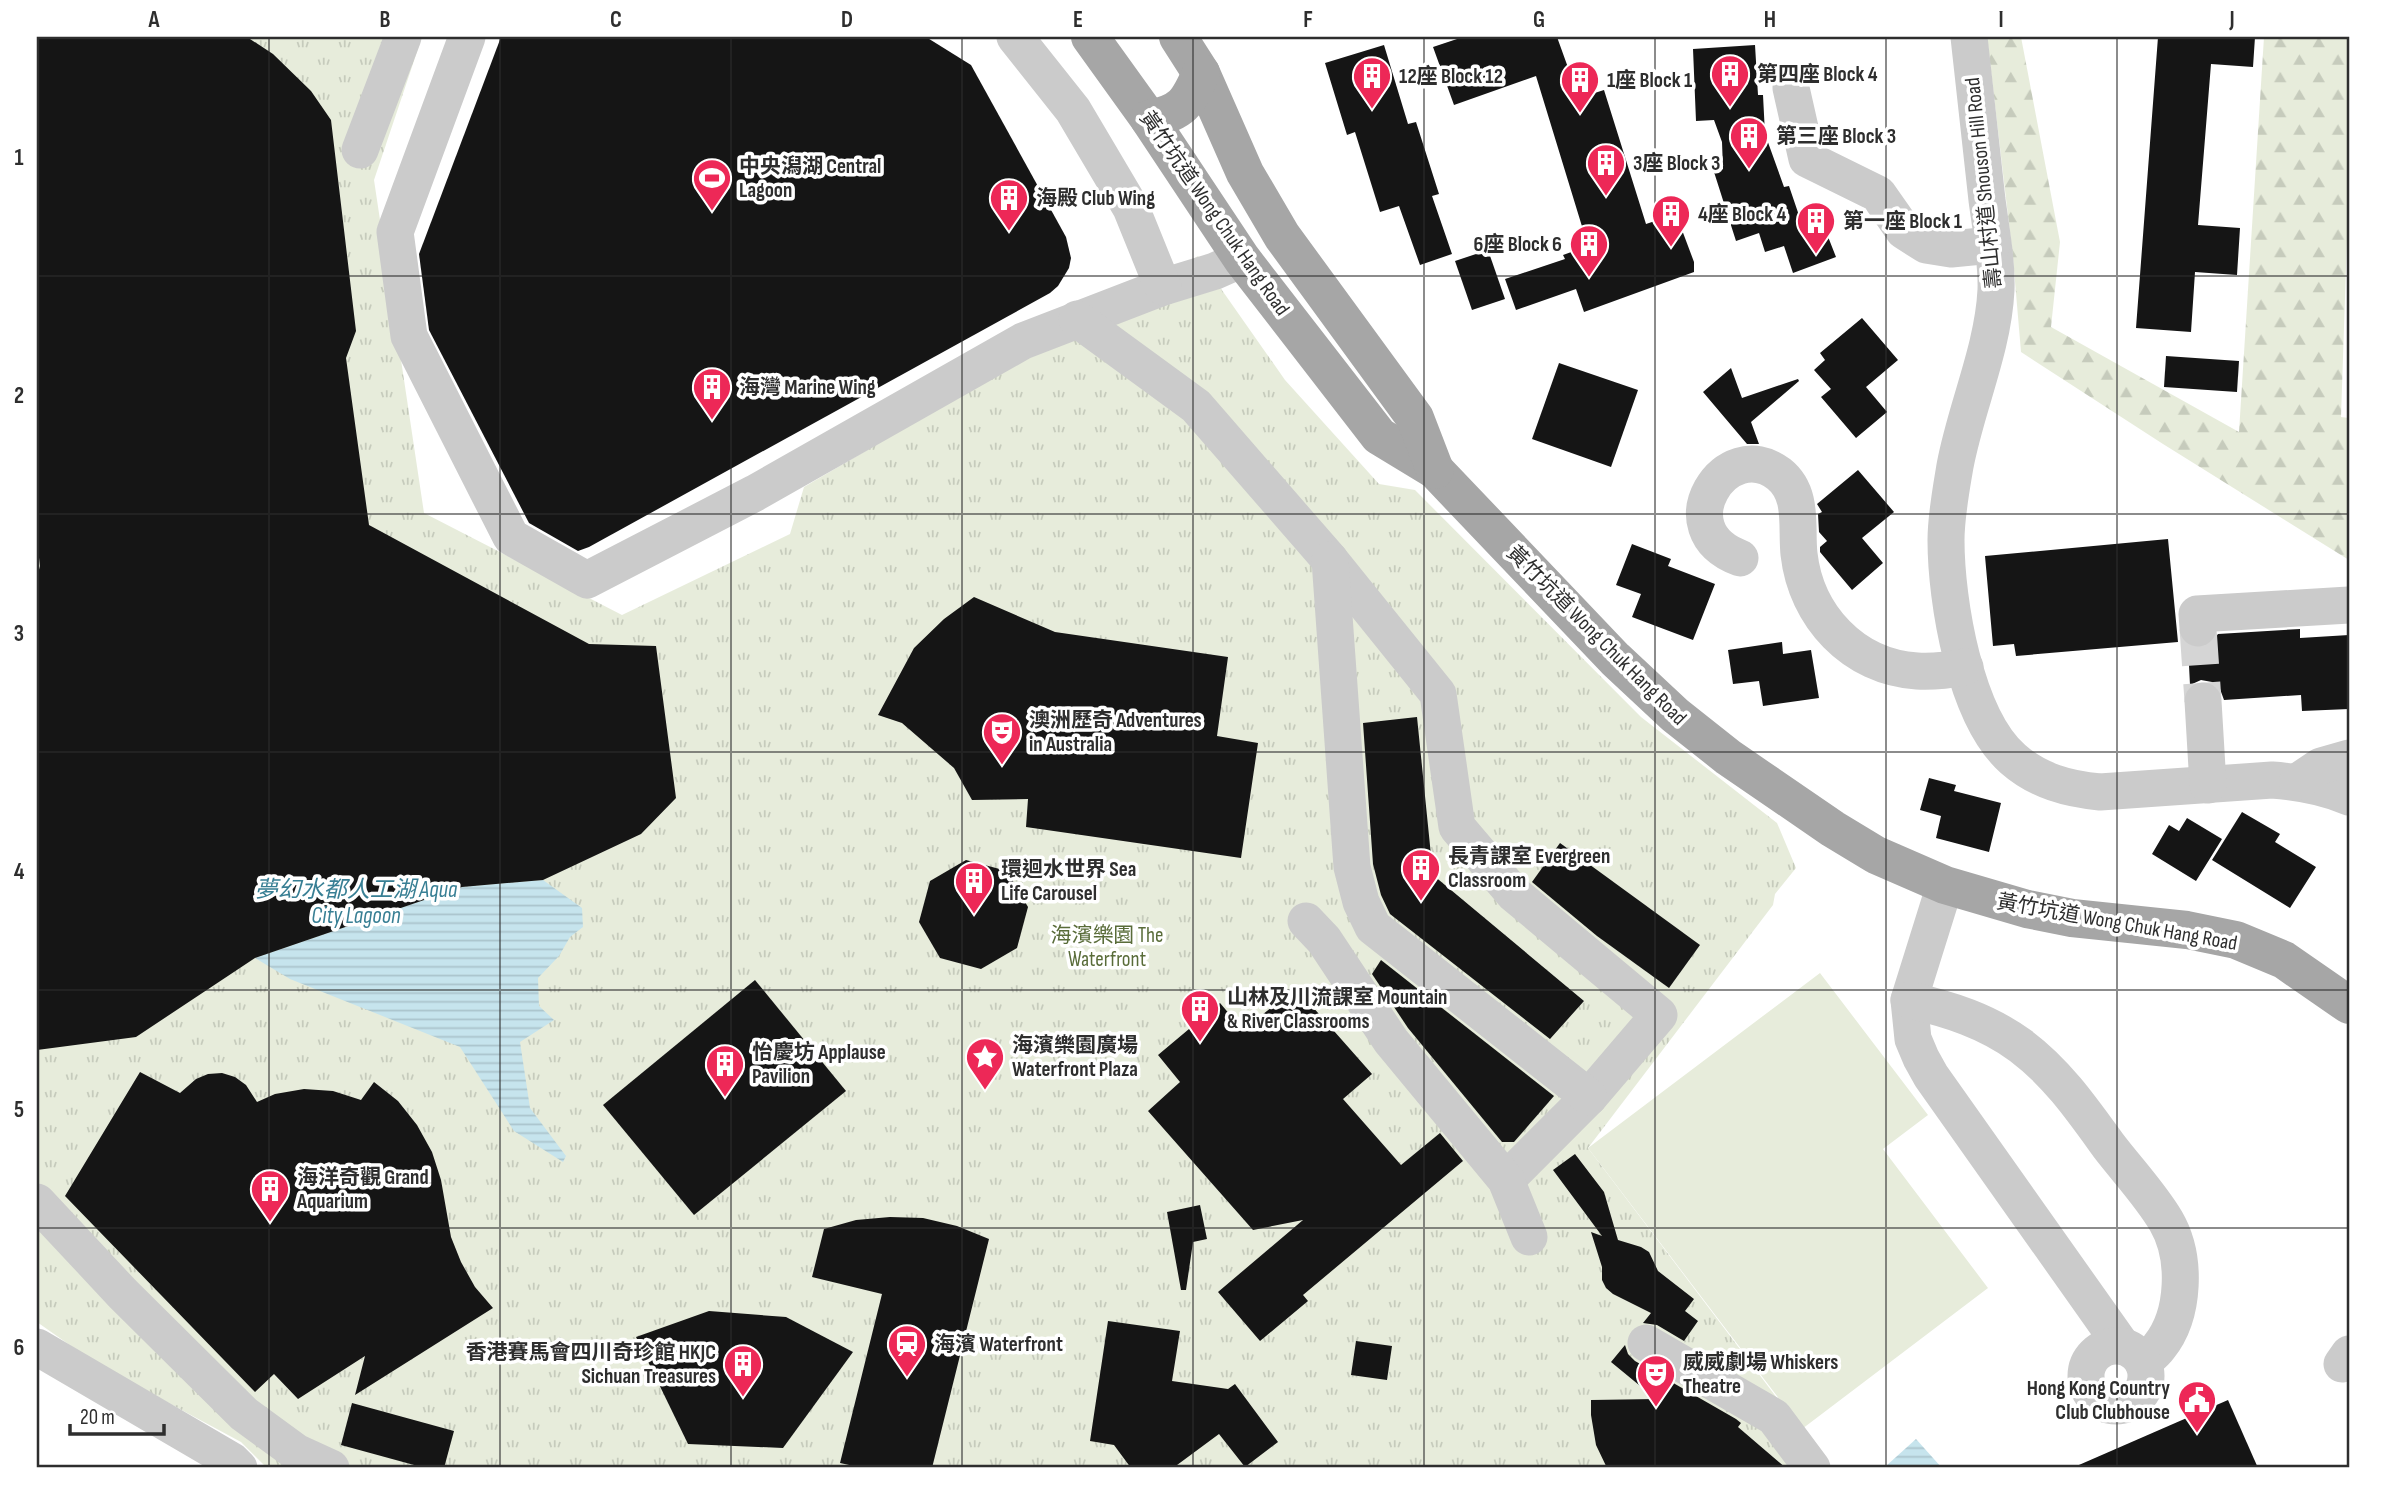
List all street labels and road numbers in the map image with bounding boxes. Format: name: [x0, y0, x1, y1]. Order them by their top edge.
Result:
street label: 壽山村道 Shouson Hill Road: [1960, 76, 2007, 290]
street label: 黃竹坑道 Wong Chuk Hang Road: [1134, 106, 1295, 320]
street label: 黃竹坑道 Wong Chuk Hang Road: [1502, 540, 1692, 730]
street label: 黃竹坑道 Wong Chuk Hang Road: [1995, 889, 2239, 956]

